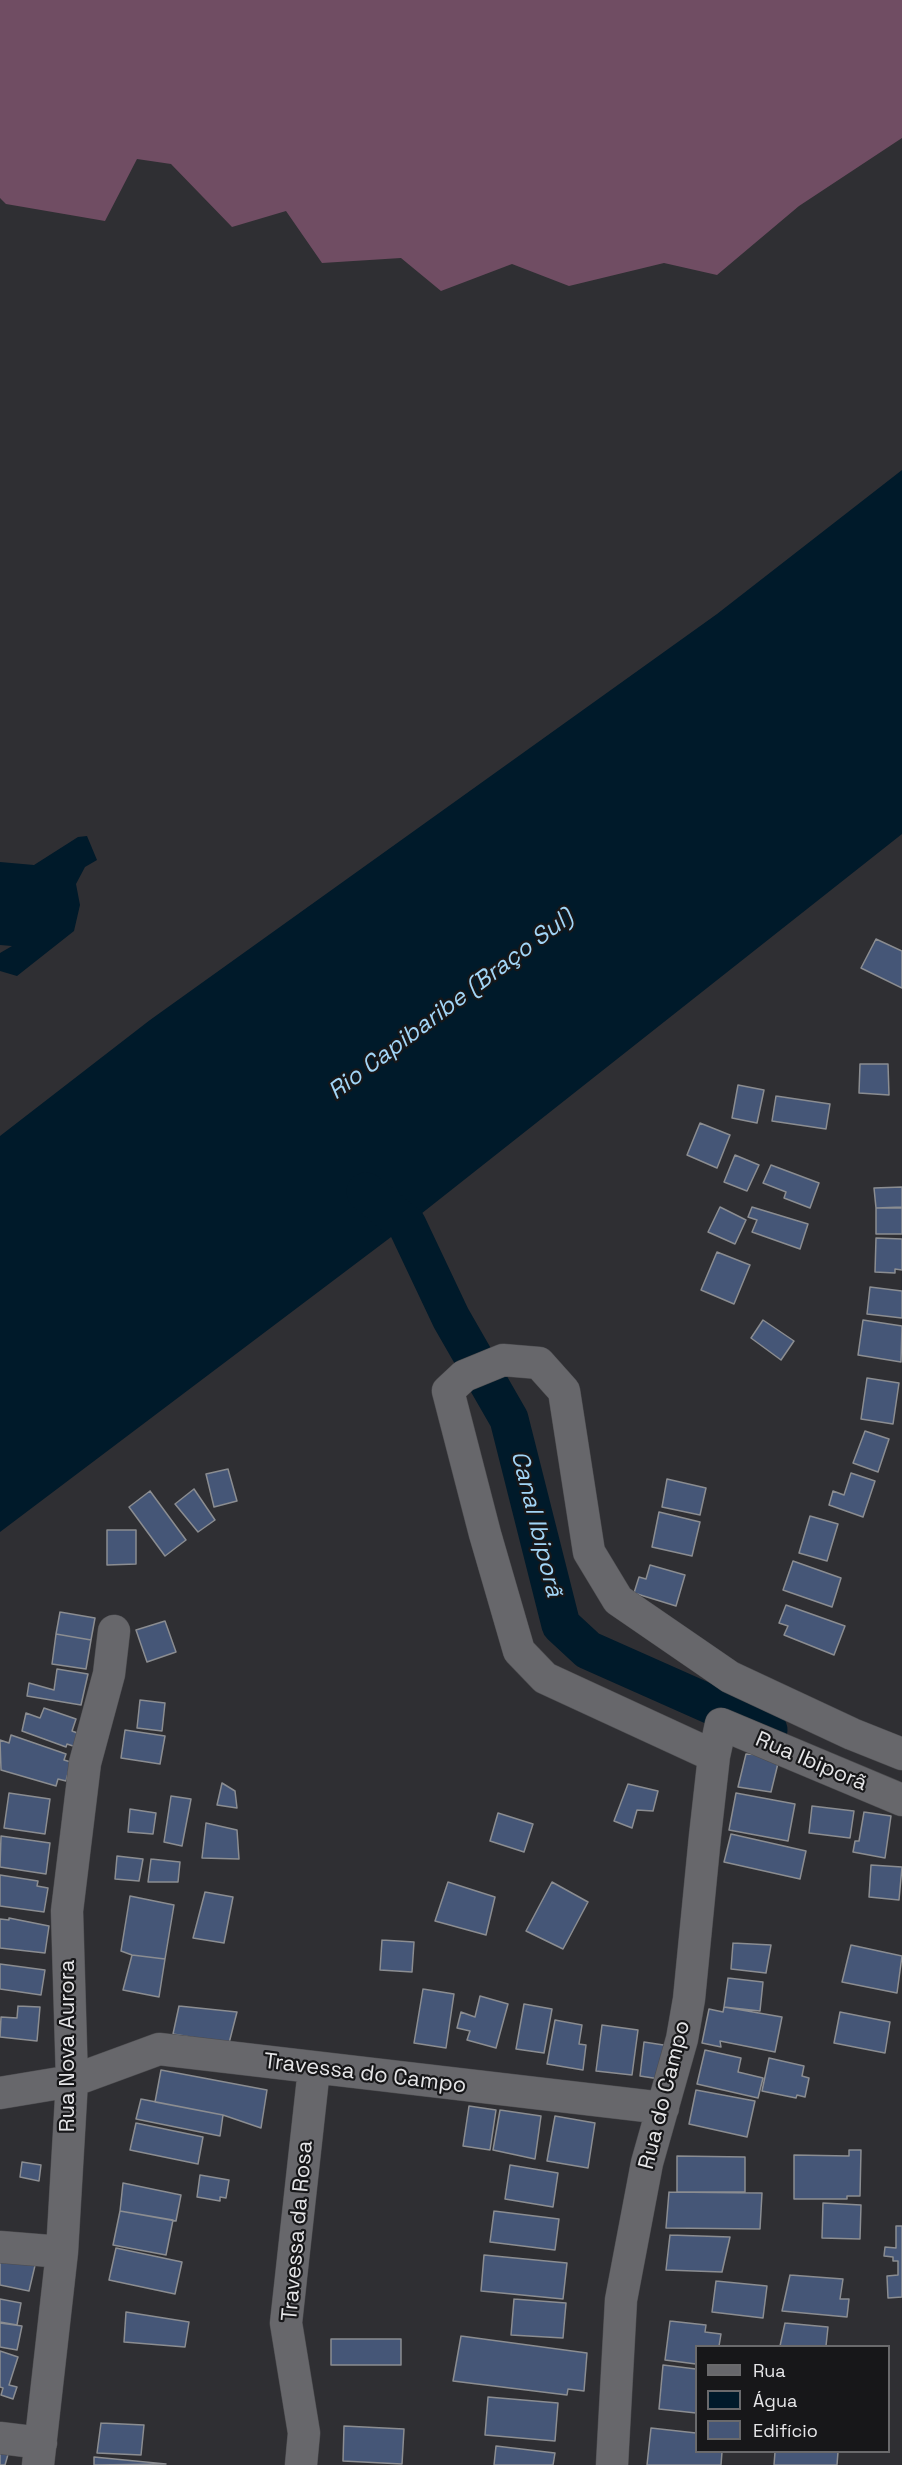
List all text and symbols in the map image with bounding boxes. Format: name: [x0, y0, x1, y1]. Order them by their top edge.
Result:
water label: Rio Capibaribe (Braço Sul): [323, 903, 579, 1107]
water label: Canal Ibiporã: [504, 1448, 568, 1600]
street label: Rua Ibiporã: [751, 1727, 871, 1797]
street label: Rua Nova Aurora: [55, 1960, 81, 2132]
street label: Rua do Campo: [634, 2018, 696, 2172]
street label: Travessa do Campo: [262, 2048, 468, 2100]
street label: Travessa da Rosa: [277, 2140, 319, 2322]
legend: [695, 2345, 890, 2453]
text: Rua: [753, 2359, 786, 2382]
text: Água: [753, 2389, 797, 2412]
text: Edifício: [753, 2419, 818, 2442]

